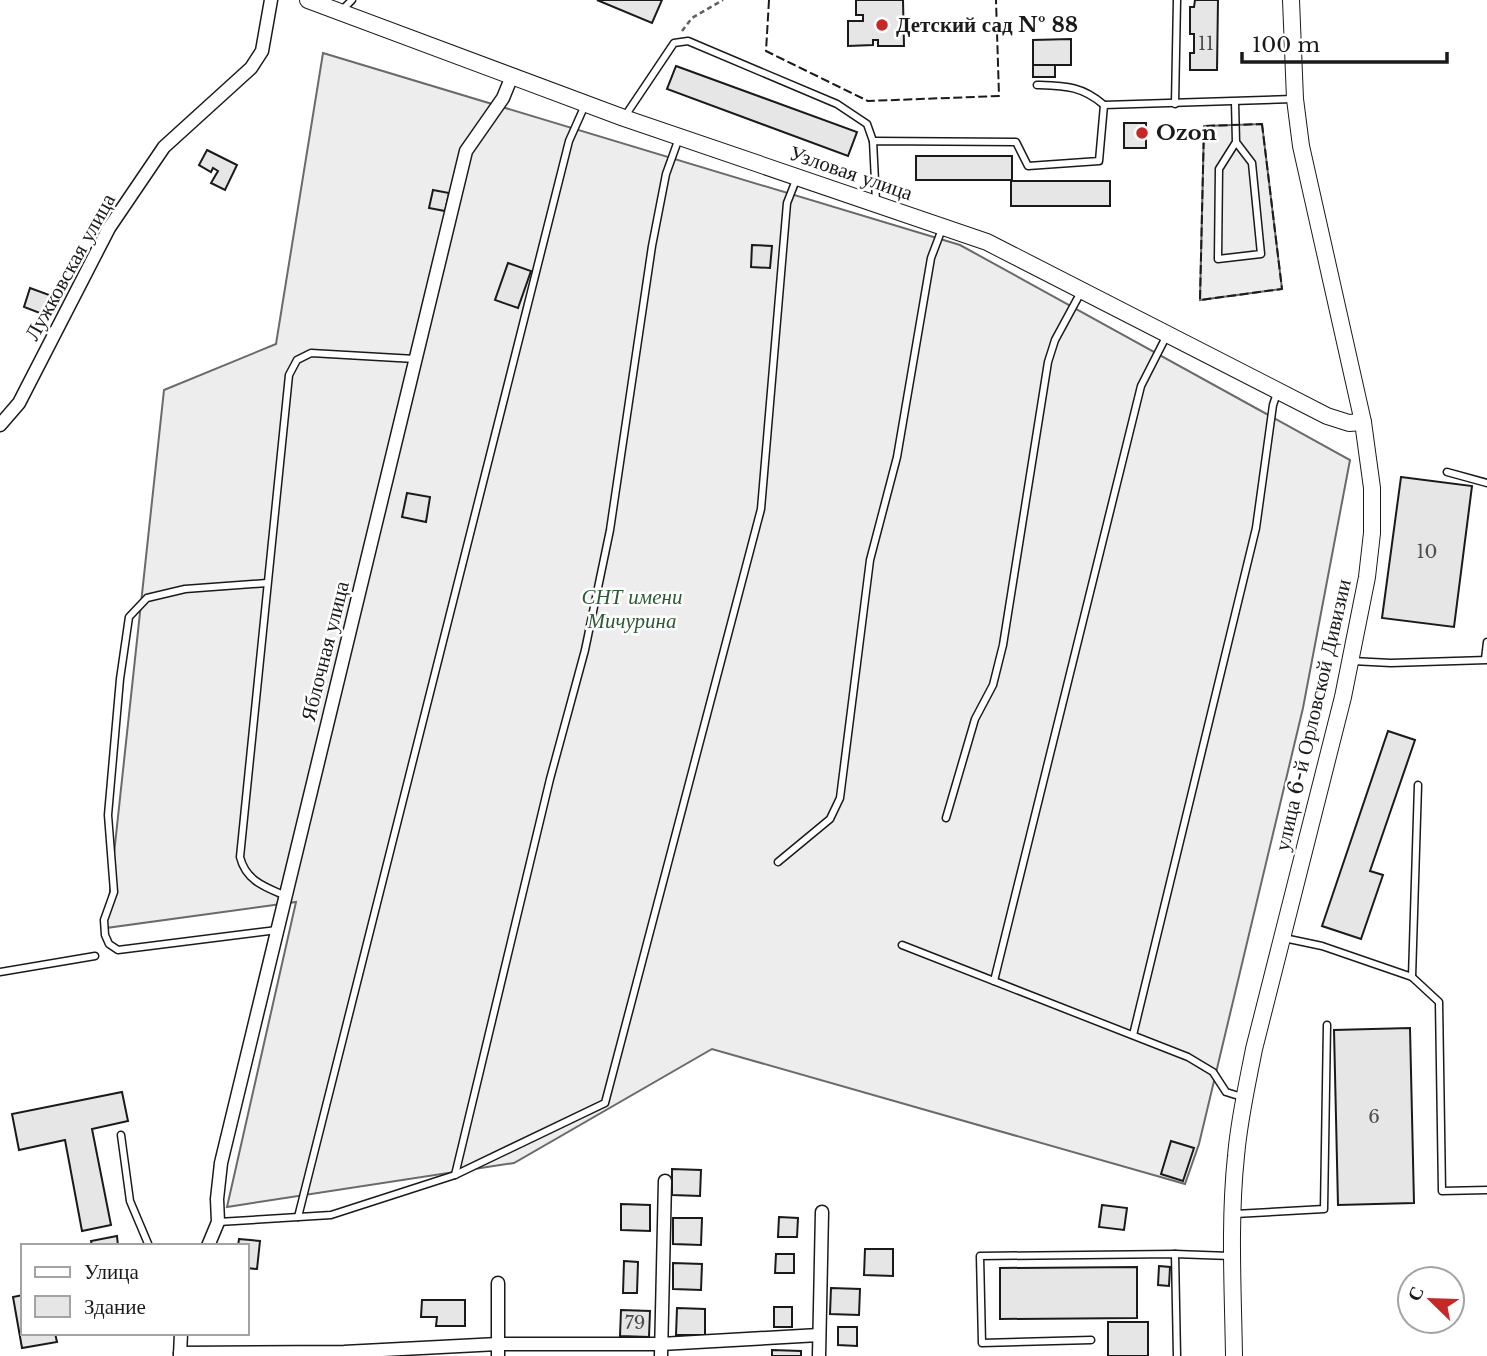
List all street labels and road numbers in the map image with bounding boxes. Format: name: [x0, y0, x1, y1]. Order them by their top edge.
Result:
street label: Узловая улица: [786, 140, 917, 206]
street label: Лужковская улица: [19, 188, 121, 345]
street label: улица 6-й Орловской Дивизии: [1269, 577, 1357, 853]
street label: Яблочная улица: [295, 578, 355, 724]

